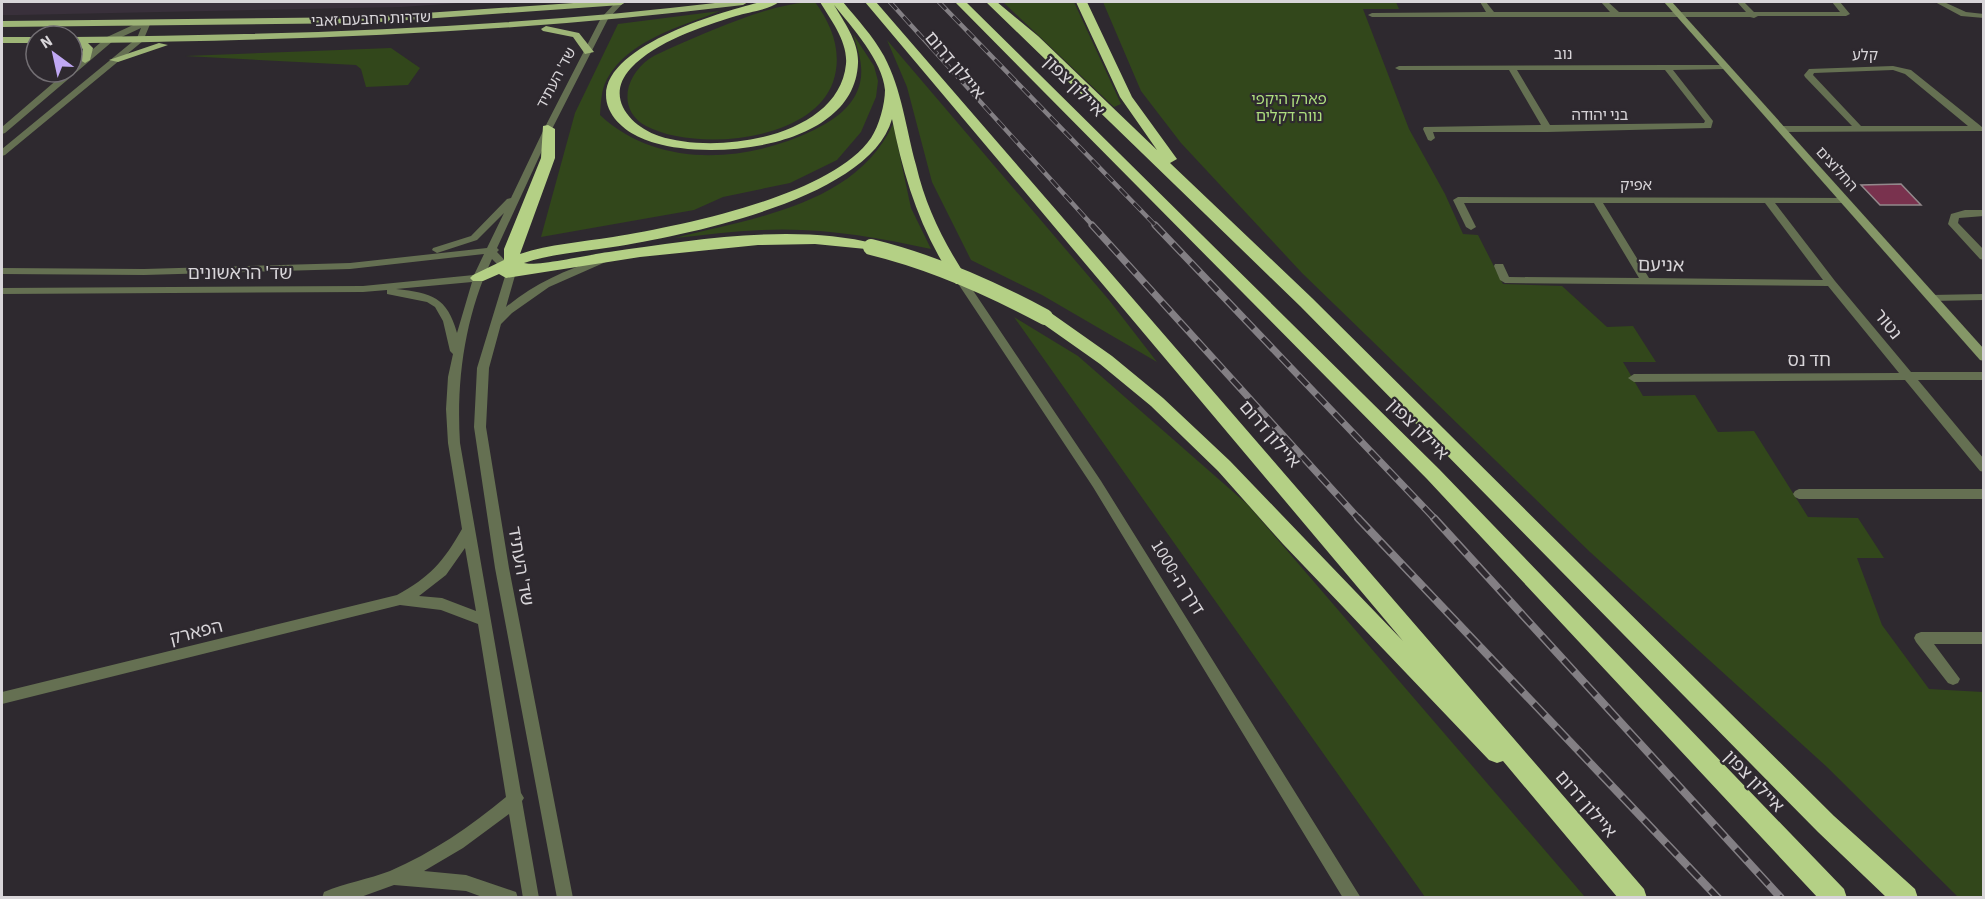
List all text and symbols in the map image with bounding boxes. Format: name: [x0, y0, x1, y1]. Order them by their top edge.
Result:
street label: שדרות רחבעם זאבי: [311, 7, 431, 32]
north arrow: [24, 24, 84, 84]
street label: איילון דרום: [919, 26, 991, 105]
text: N: [36, 30, 57, 54]
street label: שד' העתיד: [532, 44, 581, 113]
street label: נוב: [1554, 44, 1572, 65]
street label: קלע: [1852, 45, 1878, 66]
street label: איילון צפון: [1037, 50, 1110, 123]
park label: פארק היקפי נווה דקלים: [1251, 89, 1327, 127]
street label: בני יהודה: [1572, 105, 1629, 126]
street label: החלוצים: [1811, 142, 1862, 196]
street label: אפיק: [1620, 175, 1652, 196]
street label: אניעם: [1638, 253, 1684, 278]
street label: שד' הראשונים: [188, 261, 292, 286]
street label: נטור: [1868, 304, 1908, 345]
street label: חד נס: [1787, 348, 1831, 373]
street label: איילון צפון: [1381, 393, 1454, 466]
street label: איילון דרום: [1233, 395, 1306, 473]
street label: שד' העתיד: [501, 524, 540, 608]
street label: דרך ה-1000: [1145, 535, 1211, 620]
street label: הפארק: [167, 614, 225, 651]
street label: איילון צפון: [1718, 745, 1790, 818]
street label: איילון דרום: [1549, 765, 1622, 843]

